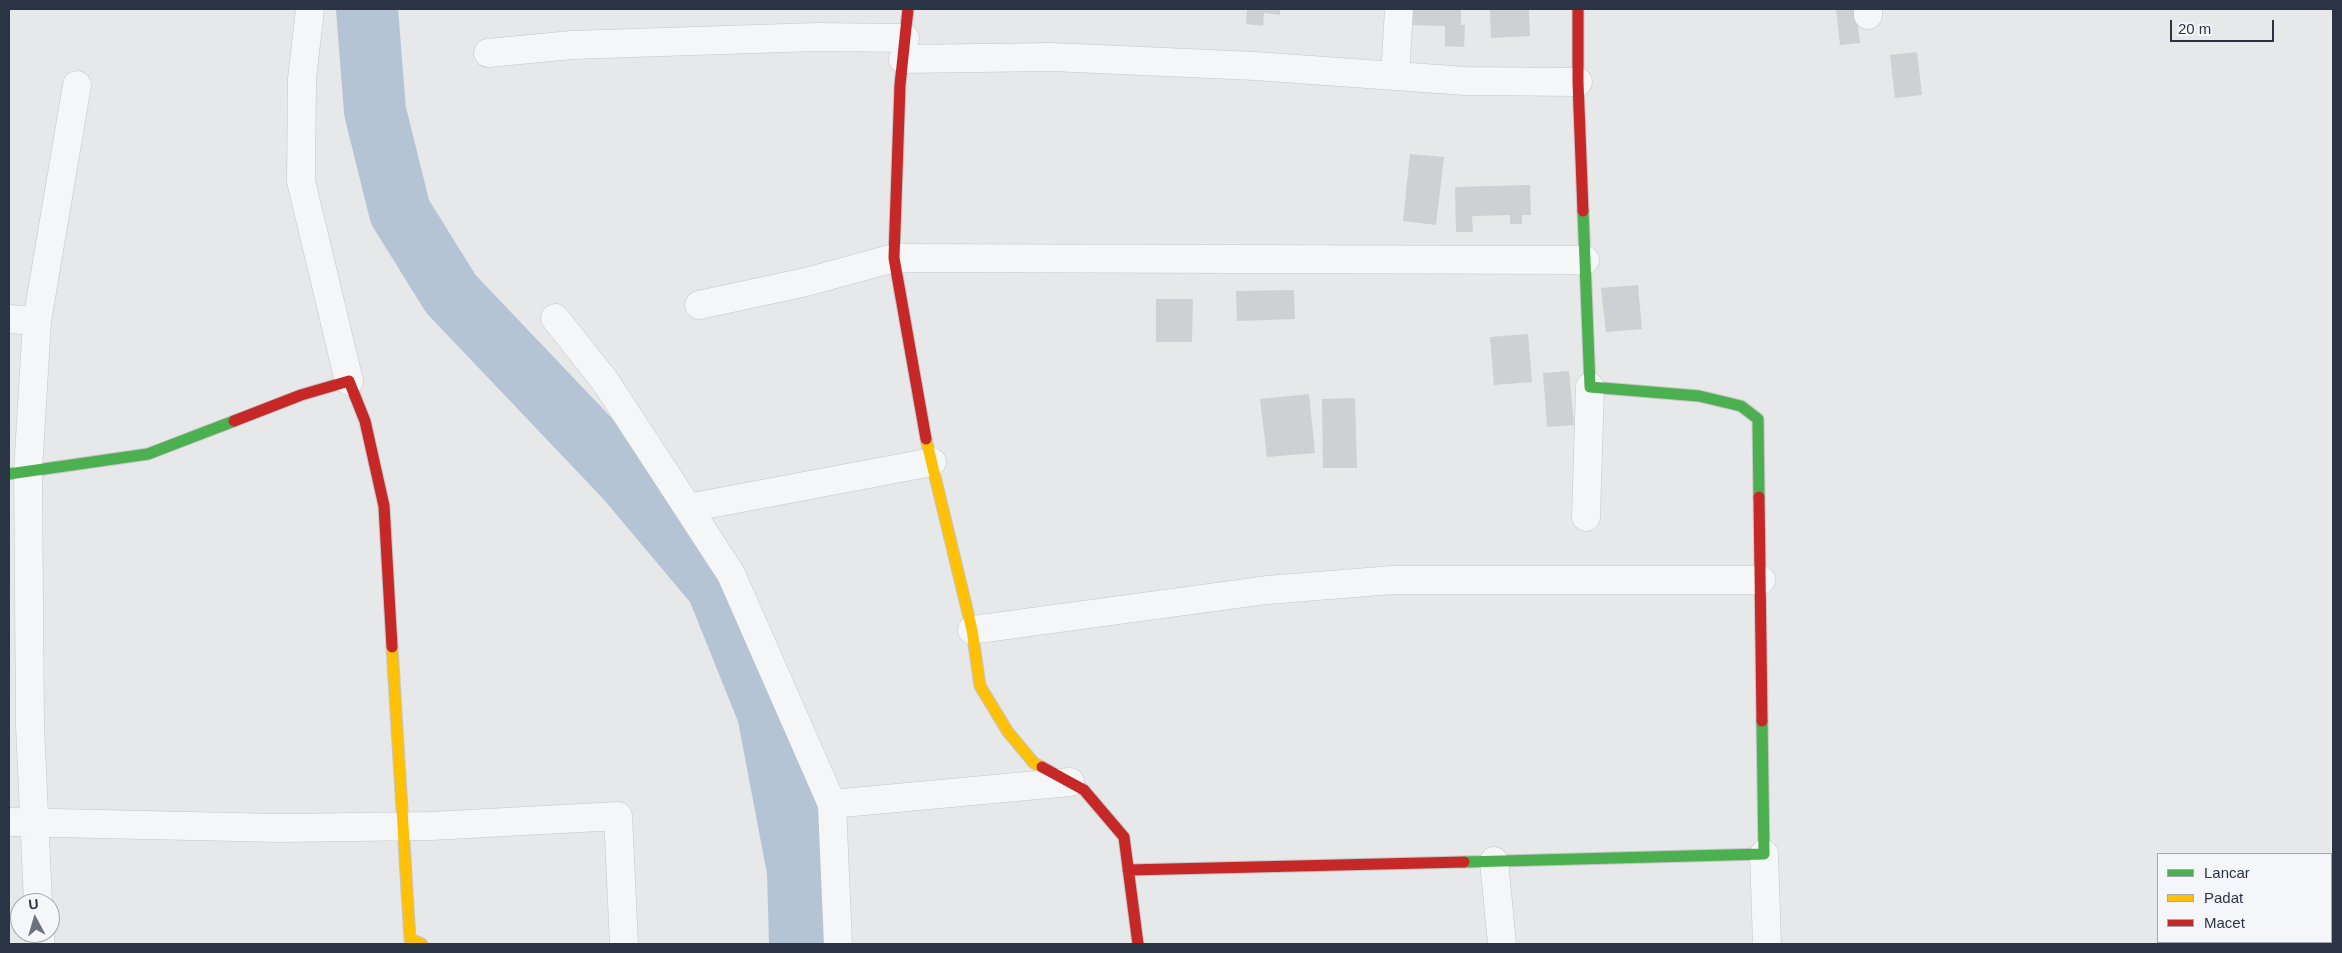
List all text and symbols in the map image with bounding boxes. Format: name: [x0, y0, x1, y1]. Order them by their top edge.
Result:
scale bar: [2172, 10, 2276, 42]
text: 20 m: [2178, 20, 2211, 37]
legend: [2157, 853, 2332, 943]
text: Lancar: [2204, 864, 2250, 881]
text: Padat: [2204, 889, 2243, 906]
north arrow: [10, 893, 60, 943]
text: U: [28, 896, 39, 913]
text: Macet: [2204, 914, 2245, 931]

